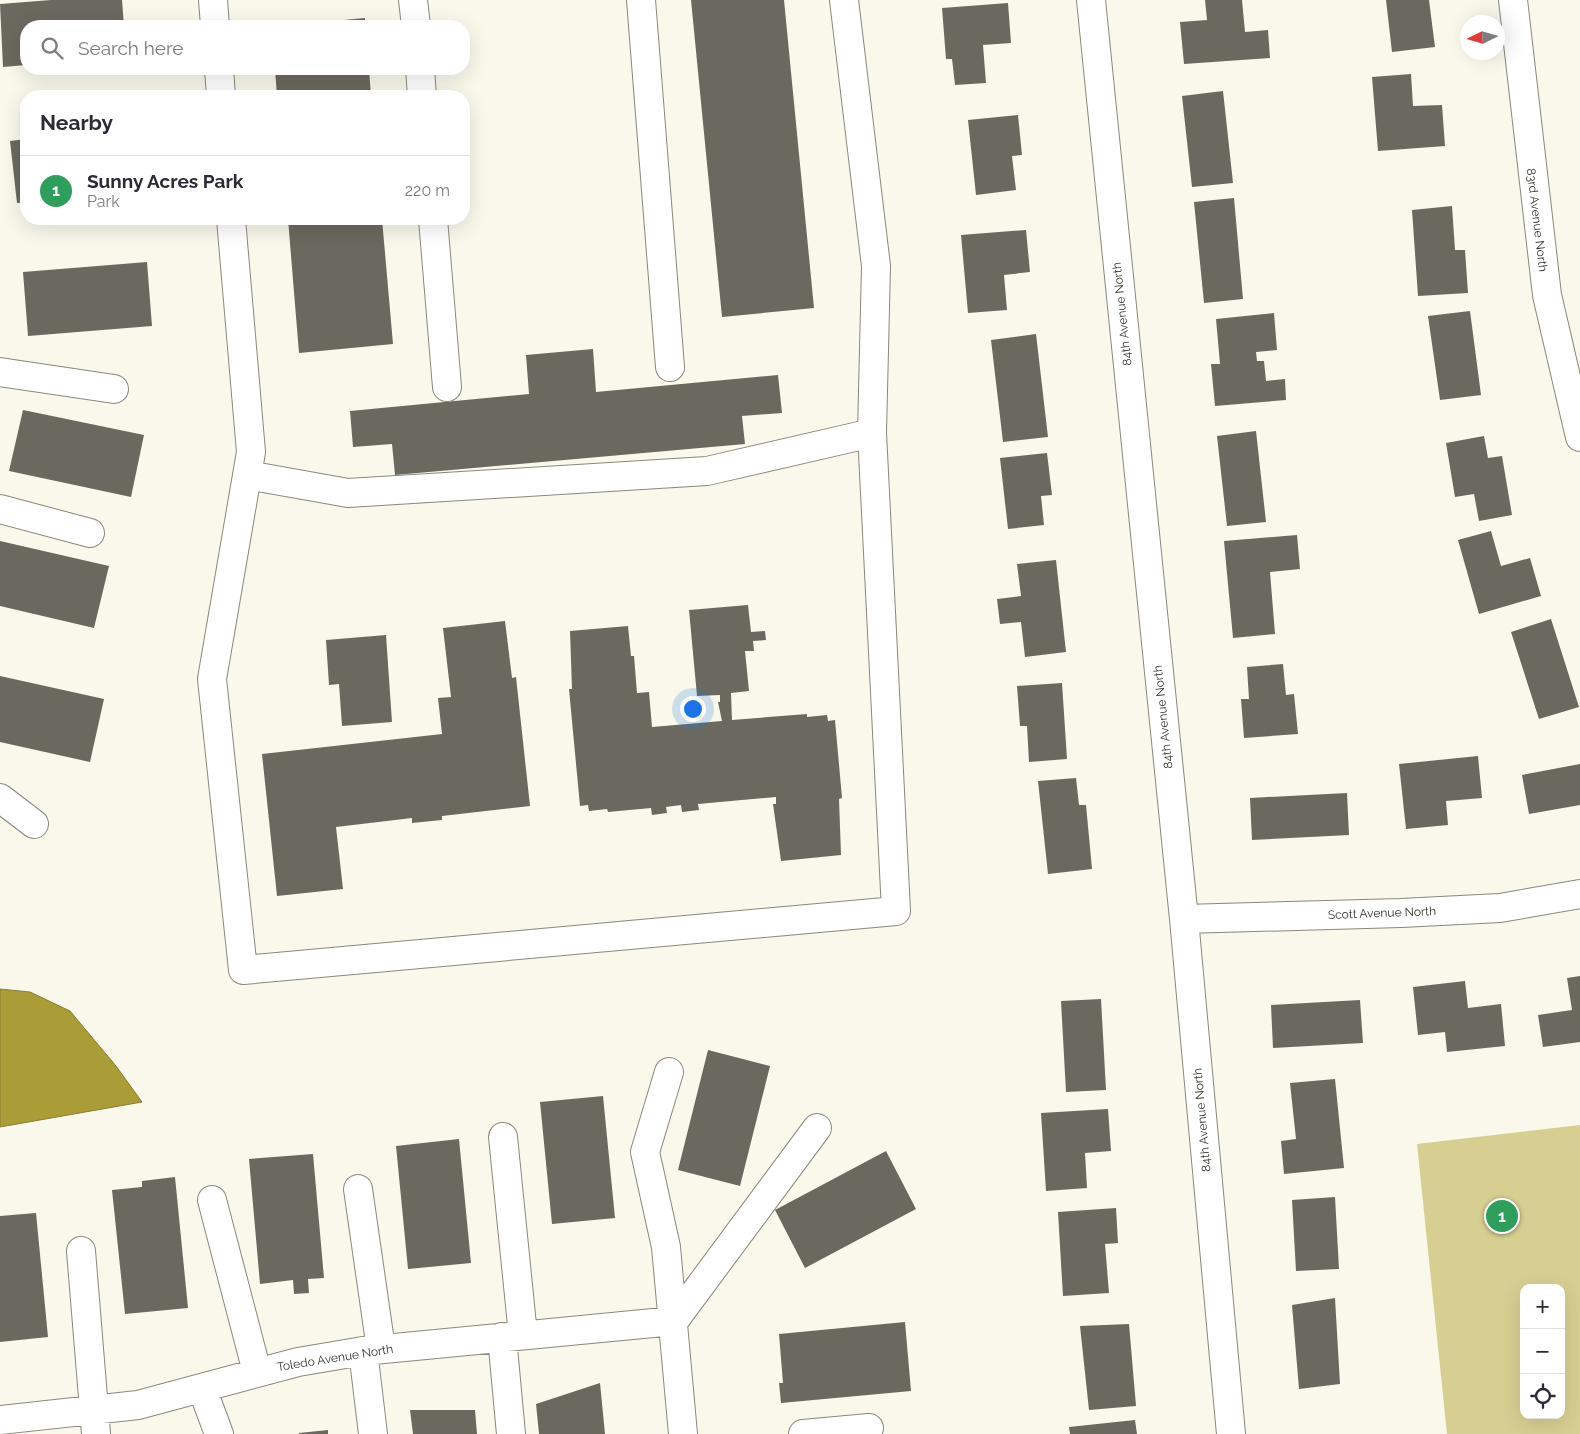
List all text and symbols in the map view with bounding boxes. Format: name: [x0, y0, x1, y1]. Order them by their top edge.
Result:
north arrow: [1460, 15, 1505, 60]
search box: [20, 20, 470, 75]
icon: search: [38, 34, 66, 62]
text: Search here: [78, 37, 184, 59]
text: Nearby: [40, 110, 113, 135]
street label: 83rd Avenue North: [1524, 167, 1550, 273]
text: Sunny Acres Park: [87, 170, 243, 192]
text: 1: [52, 181, 60, 200]
text: 220 m: [405, 181, 450, 200]
text: Park: [87, 192, 120, 211]
street label: 84th Avenue North: [1110, 262, 1134, 366]
street label: 84th Avenue North: [1151, 665, 1175, 769]
your location: [680, 696, 706, 722]
street label: Scott Avenue North: [1328, 904, 1436, 922]
street label: 84th Avenue North: [1190, 1068, 1214, 1172]
pin: 1: [1486, 1197, 1518, 1235]
map controls: [1520, 1284, 1565, 1419]
button: +: [1520, 1284, 1565, 1329]
button: −: [1520, 1329, 1565, 1374]
street label: Toledo Avenue North: [276, 1342, 394, 1374]
button: locate: [1520, 1374, 1565, 1419]

